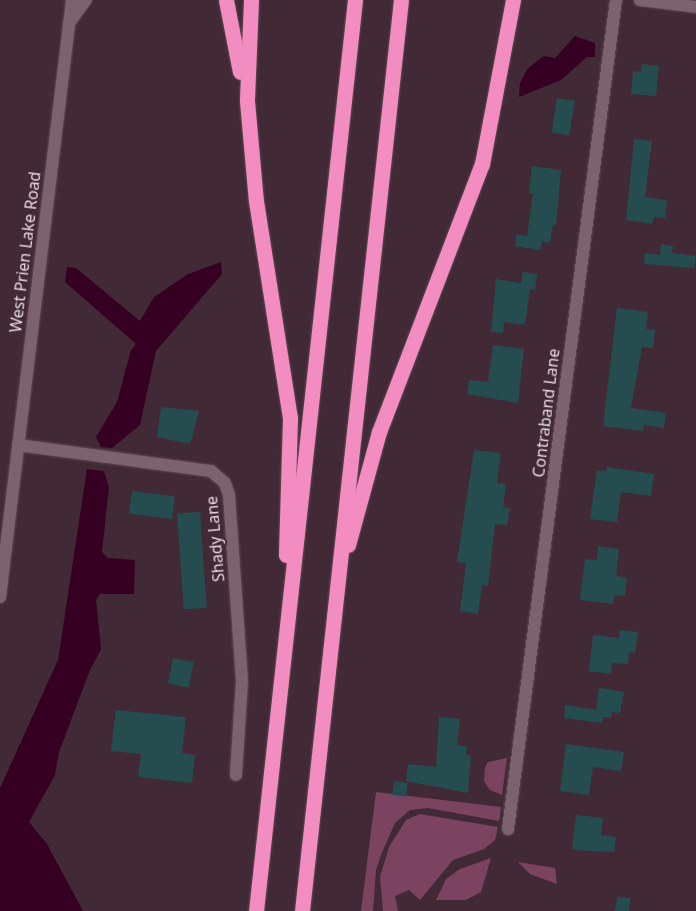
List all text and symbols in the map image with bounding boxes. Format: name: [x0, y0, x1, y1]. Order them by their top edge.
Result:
street label: West Prien Lake Road: [6, 170, 44, 334]
street label: Contraband Lane: [529, 347, 563, 479]
street label: Shady Lane: [202, 495, 228, 583]

